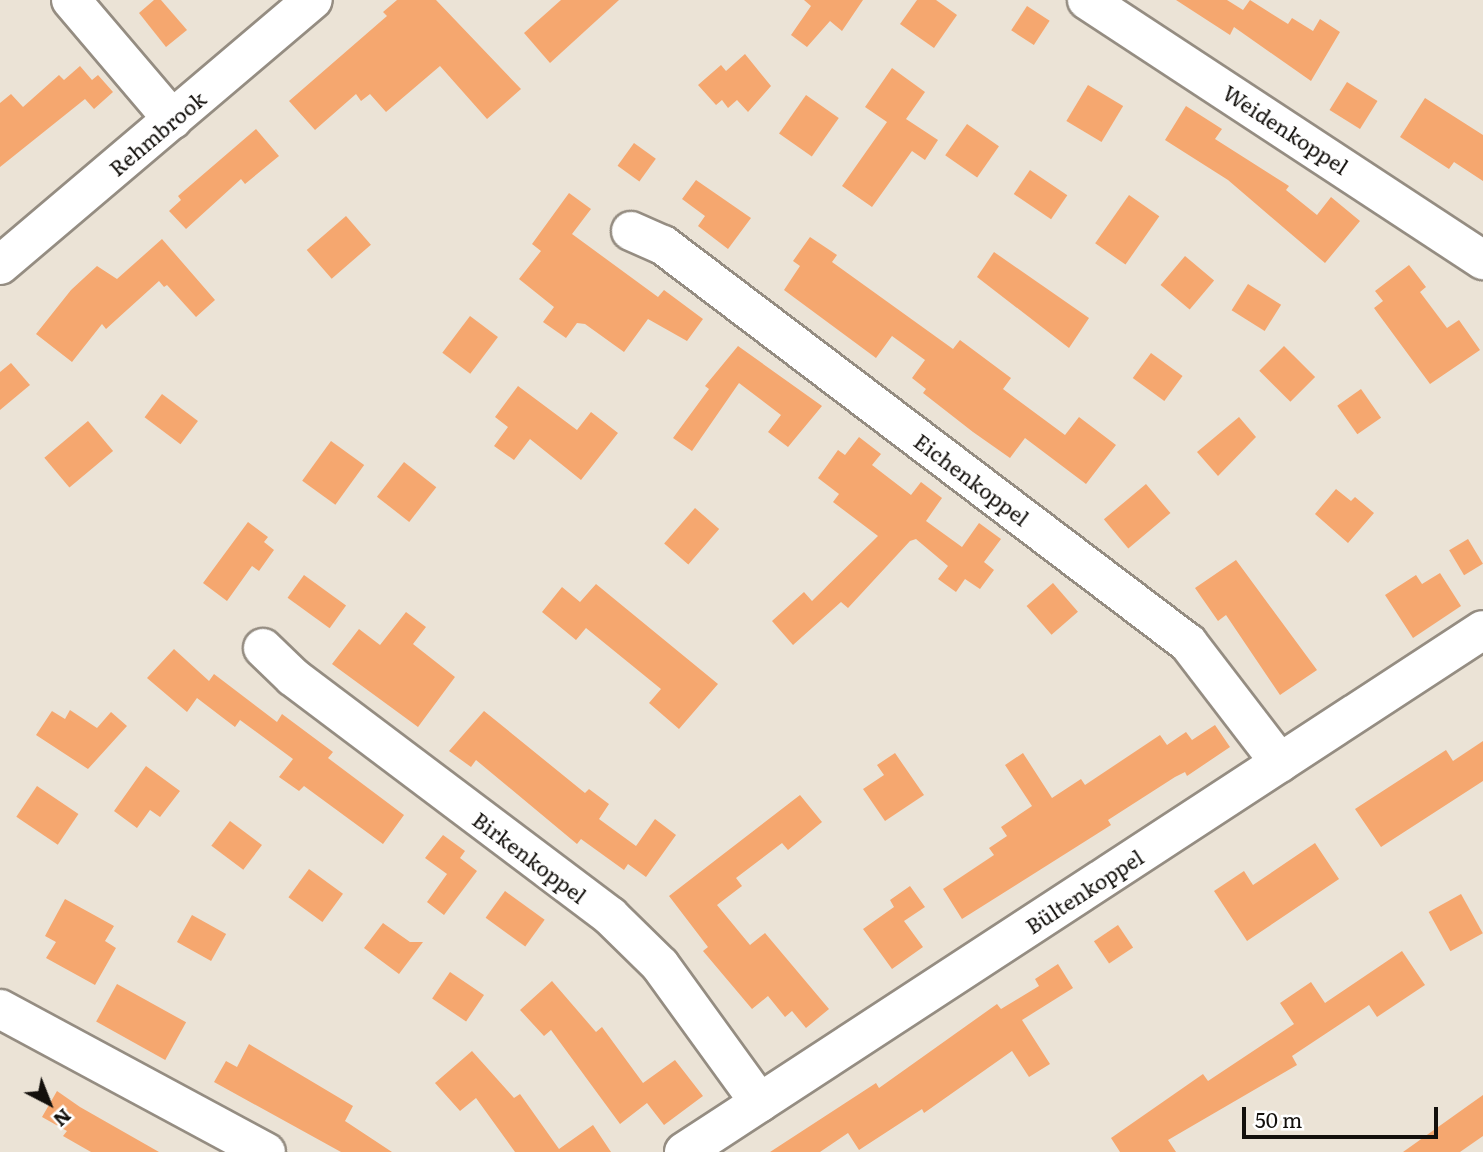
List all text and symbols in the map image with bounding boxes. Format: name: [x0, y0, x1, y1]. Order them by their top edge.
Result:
street label: Weidenkoppel: [1219, 79, 1353, 179]
street label: Rehmbrook: [104, 85, 210, 181]
street label: Eichenkoppel: [910, 428, 1034, 530]
street label: Birkenkoppel: [468, 806, 592, 908]
street label: Bültenkoppel: [1021, 844, 1147, 938]
north arrow: [14, 1068, 84, 1138]
scale bar: [1245, 1092, 1441, 1136]
text: N: [48, 1103, 78, 1134]
text: 50 m: [1255, 1103, 1302, 1134]

